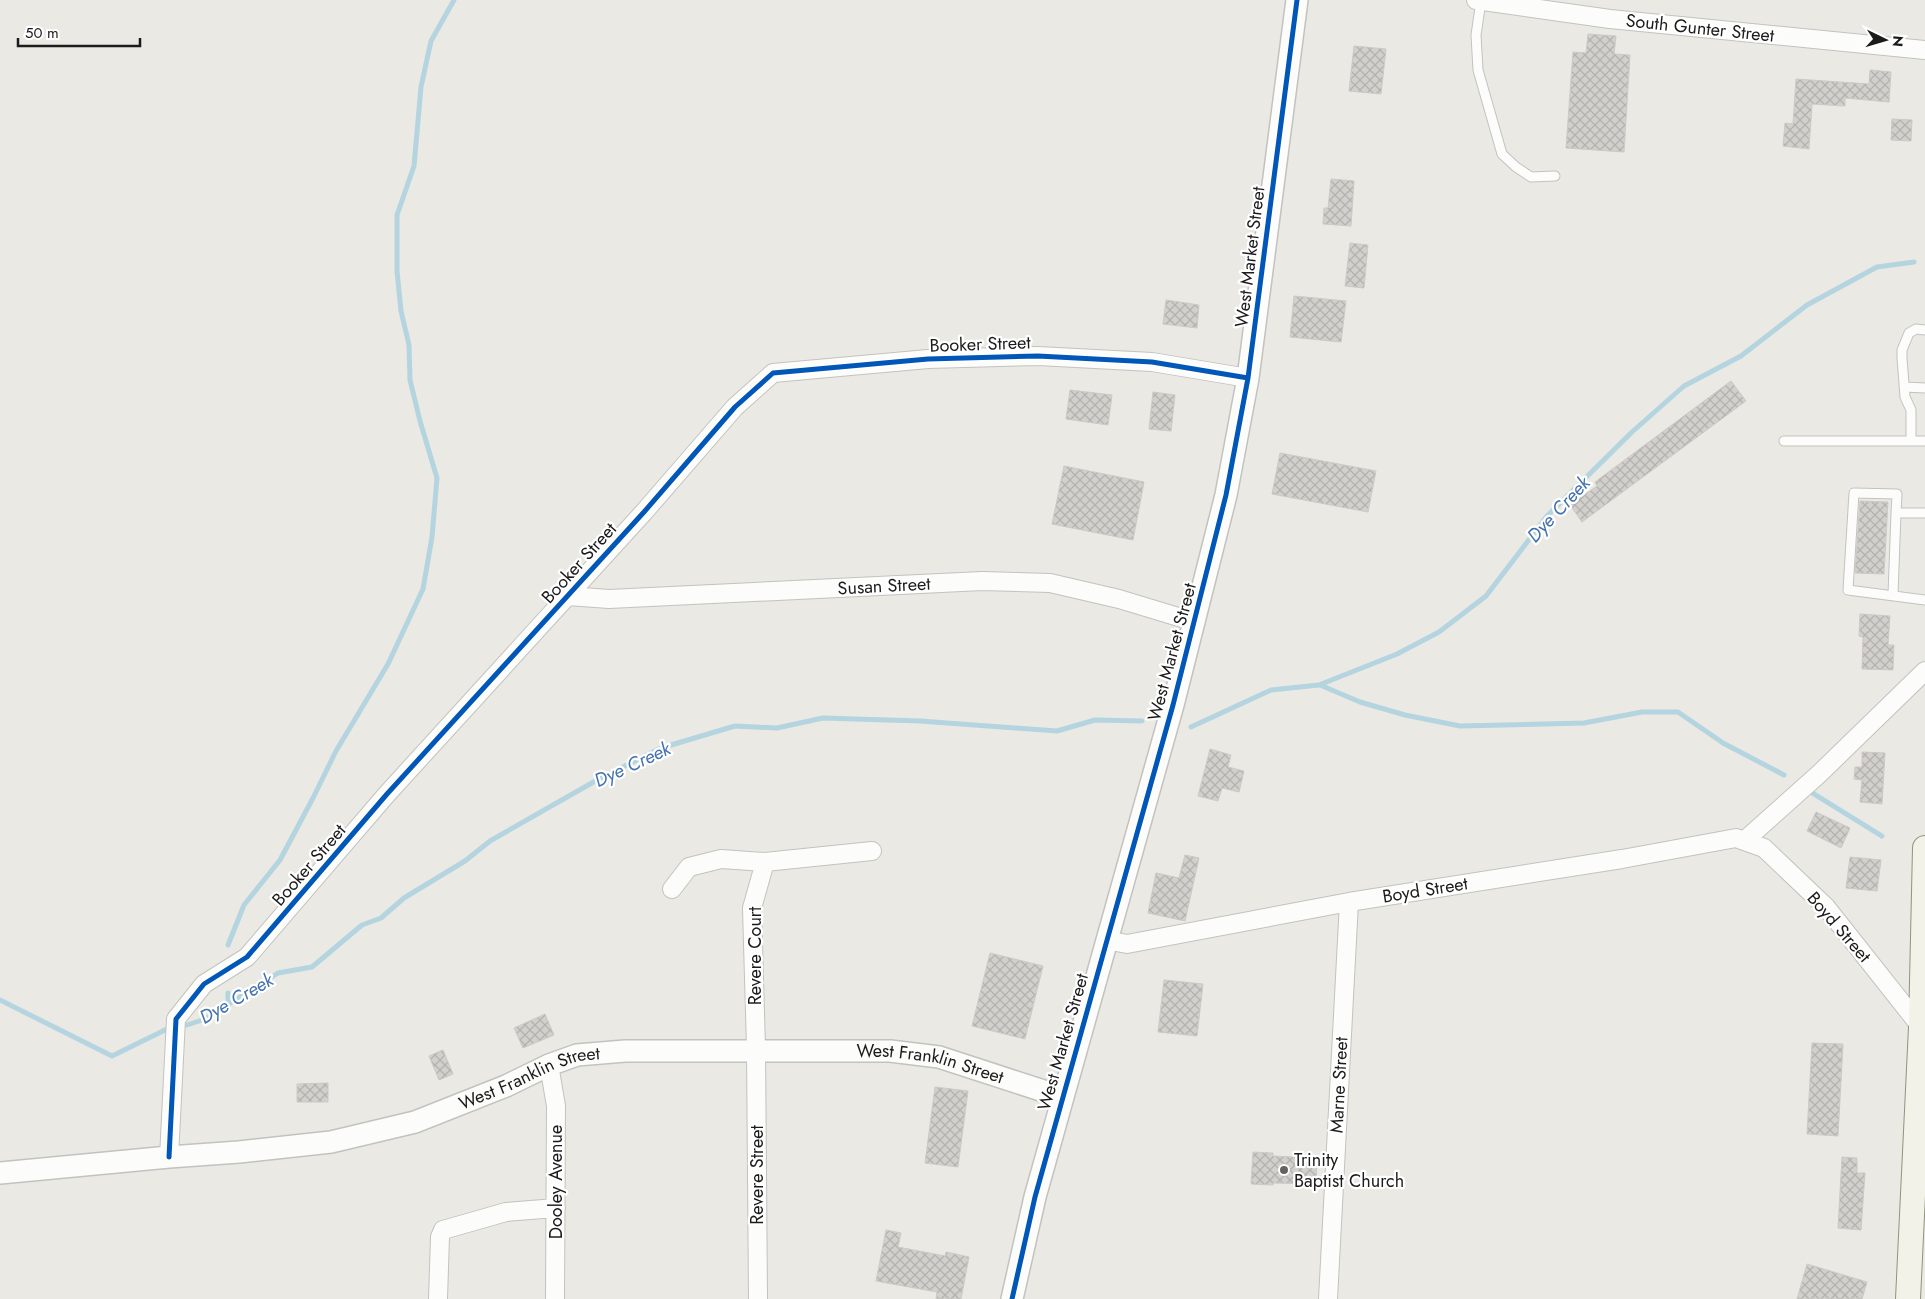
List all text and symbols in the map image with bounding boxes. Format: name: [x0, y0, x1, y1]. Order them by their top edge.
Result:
street label: South Gunter Street: [1624, 7, 1776, 49]
scale bar: [18, 15, 140, 47]
north arrow: [1860, 15, 1910, 65]
text: 50 m: [25, 22, 59, 44]
text: N: [1888, 35, 1908, 48]
street label: West Market Street: [1228, 184, 1272, 329]
street label: Booker Street: [929, 329, 1032, 359]
water label: Dye Creek: [1521, 470, 1597, 548]
street label: Booker Street: [535, 516, 623, 609]
street label: Susan Street: [837, 571, 932, 601]
street label: West Market Street: [1141, 580, 1203, 724]
water label: Dye Creek: [589, 735, 676, 794]
street label: Booker Street: [266, 818, 352, 912]
street label: Boyd Street: [1380, 870, 1470, 910]
street label: Boyd Street: [1801, 886, 1878, 969]
street label: Revere Court: [742, 906, 768, 1005]
water label: Dye Creek: [194, 966, 279, 1031]
street label: West Market Street: [1031, 970, 1095, 1114]
street label: Marne Street: [1323, 1035, 1355, 1134]
street label: West Franklin Street: [856, 1038, 1008, 1090]
street label: West Franklin Street: [455, 1040, 602, 1116]
street label: Dooley Avenue: [543, 1125, 569, 1239]
street label: Revere Street: [744, 1125, 770, 1225]
place label: Trinity Baptist Church: [1294, 1147, 1404, 1194]
marker: Trinity Baptist Church: [1278, 1164, 1290, 1176]

